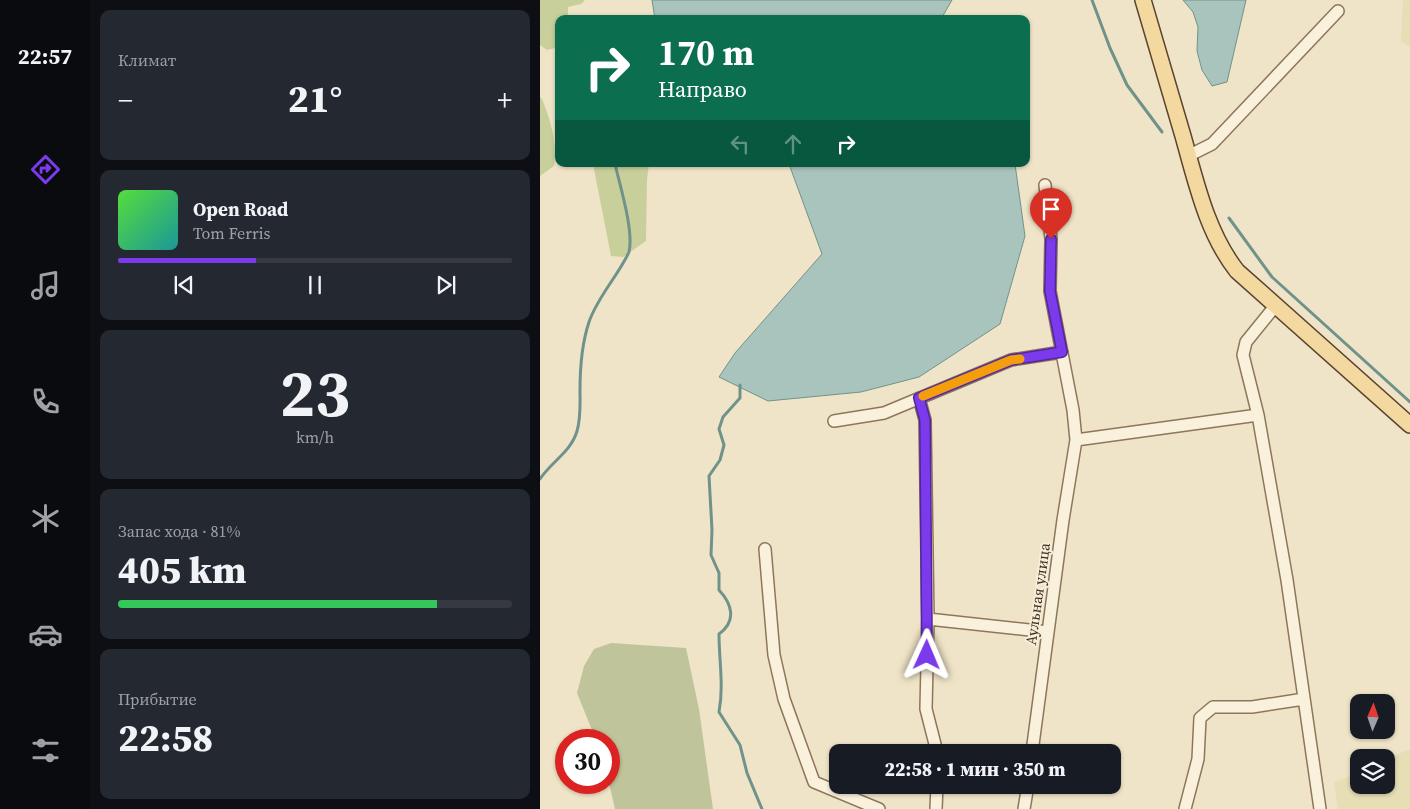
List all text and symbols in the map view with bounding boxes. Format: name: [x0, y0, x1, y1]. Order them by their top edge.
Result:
text: 170 m: [658, 29, 754, 77]
icon: right: [575, 35, 640, 100]
text: 22:57: [18, 41, 72, 71]
text: Климат: [118, 49, 176, 71]
text: 21°: [288, 73, 342, 125]
text: Направо: [658, 74, 747, 104]
text: −: [118, 81, 133, 119]
text: +: [497, 81, 512, 119]
icon: left: [726, 130, 754, 158]
icon: ahead: [779, 130, 807, 158]
icon: right: [832, 130, 860, 158]
icon: directions: [28, 152, 63, 187]
pin: [1030, 188, 1072, 239]
icon: arrive: [1037, 195, 1065, 223]
text: Open Road: [193, 196, 288, 222]
text: Tom Ferris: [193, 222, 271, 244]
icon: music: [28, 268, 63, 303]
icon: previous: [170, 271, 198, 299]
icon: pause: [301, 271, 329, 299]
icon: next: [432, 271, 460, 299]
text: 23: [280, 349, 350, 438]
icon: phone: [28, 384, 63, 419]
text: km/h: [296, 426, 334, 448]
icon: climate: [28, 501, 63, 536]
text: Запас хода · 81%: [118, 520, 241, 542]
street label: Аульная улица: [1020, 541, 1055, 646]
text: 405 km: [118, 544, 246, 596]
icon: car: [28, 617, 63, 652]
position arrow: [900, 628, 952, 680]
text: Прибытие: [118, 688, 197, 710]
north arrow: [1350, 694, 1395, 739]
map controls: [1350, 694, 1395, 794]
text: 22:58: [118, 712, 213, 764]
speed limit sign: 30: [555, 729, 620, 794]
icon: filters: [28, 733, 63, 768]
button: layers: [1350, 749, 1395, 794]
text: 22:58 · 1 мин · 350 m: [885, 756, 1065, 782]

